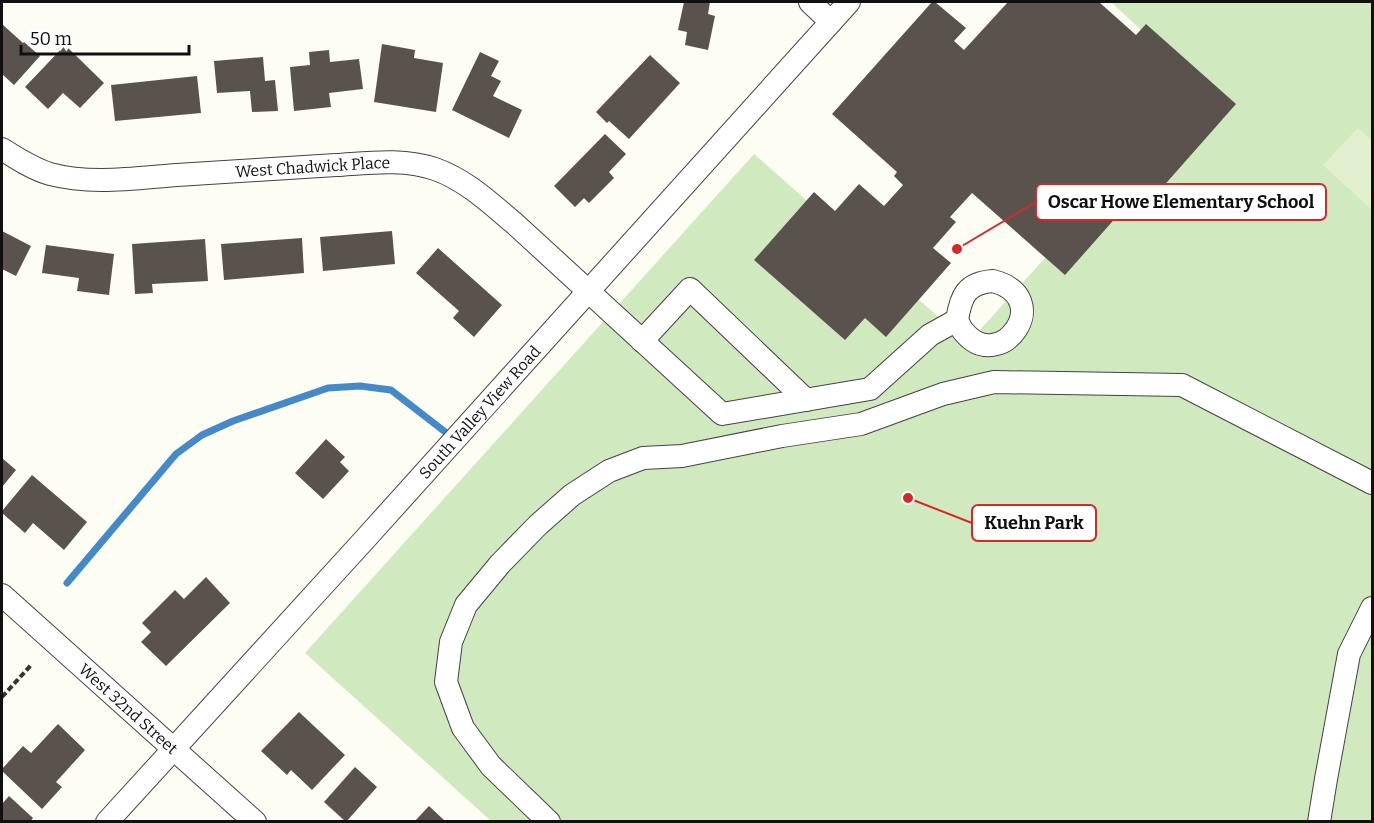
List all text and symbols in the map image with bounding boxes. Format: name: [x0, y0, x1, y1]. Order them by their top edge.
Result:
scale bar: [21, 18, 189, 56]
text: 50 m: [30, 28, 72, 50]
street label: West Chadwick Place: [235, 153, 390, 181]
callout: Oscar Howe Elementary School: [1036, 184, 1326, 220]
text: Oscar Howe Elementary School: [1048, 191, 1315, 213]
street label: South Valley View Road: [415, 341, 545, 482]
callout: Kuehn Park: [972, 505, 1096, 541]
text: Kuehn Park: [984, 512, 1084, 534]
street label: West 32nd Street: [75, 659, 182, 758]

